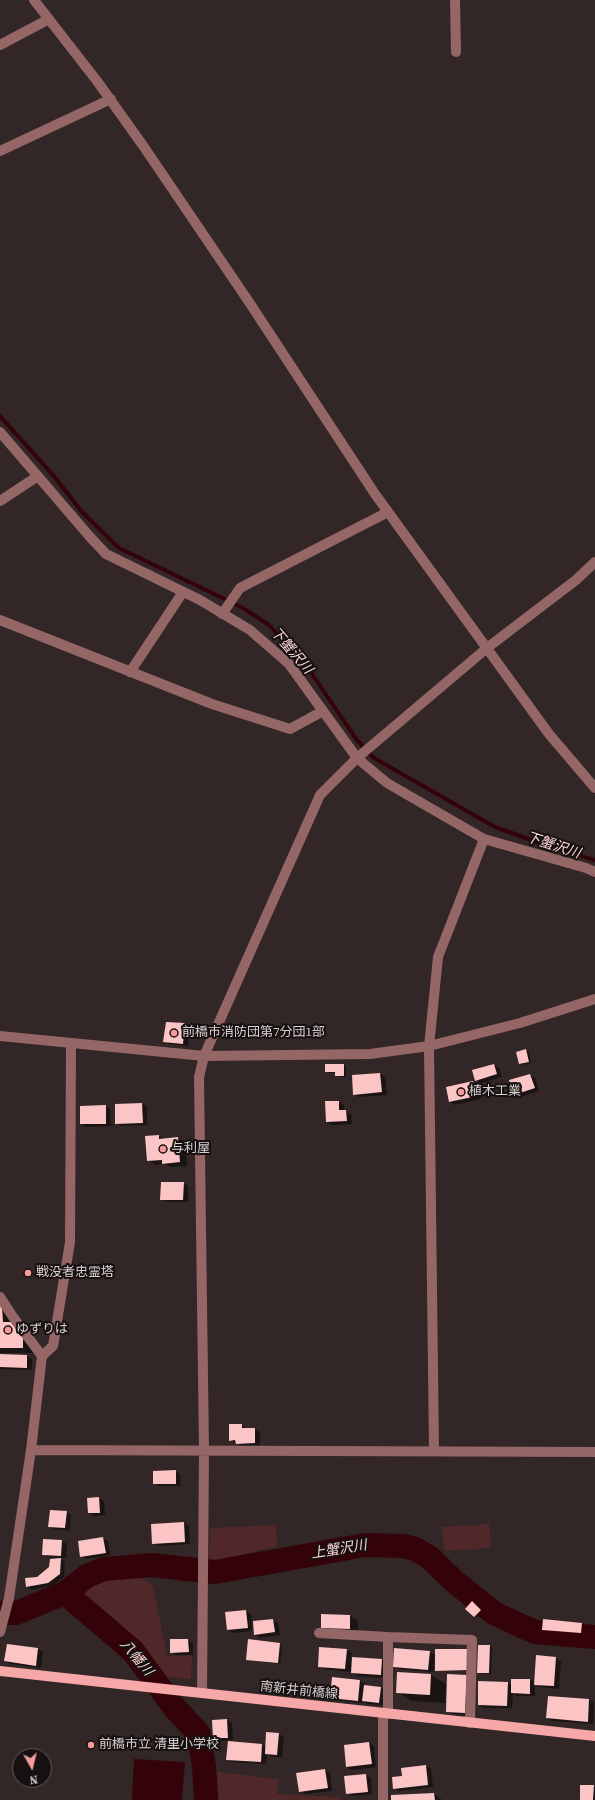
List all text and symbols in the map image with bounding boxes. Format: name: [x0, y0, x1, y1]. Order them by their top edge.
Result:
water label: 下蟹沢川: [266, 624, 316, 678]
water label: 下蟹沢川: [524, 829, 582, 863]
place label: 前橋市消防団第7分団1部: [182, 1025, 325, 1041]
marker: 前橋市消防団第7分団1部: [169, 1028, 179, 1038]
place label: 植木工業: [469, 1084, 521, 1100]
marker: 植木工業: [456, 1087, 466, 1097]
place label: 与利屋: [171, 1141, 210, 1157]
marker: 与利屋: [158, 1144, 168, 1154]
place label: 戦没者忠霊塔: [36, 1265, 114, 1281]
marker: 戦没者忠霊塔: [23, 1268, 33, 1278]
place label: ゆずりは: [16, 1322, 68, 1338]
marker: ゆずりは: [3, 1325, 13, 1335]
water label: 上蟹沢川: [310, 1537, 368, 1563]
water label: 八幡川: [116, 1637, 156, 1679]
street label: 南新井前橋線: [259, 1679, 339, 1703]
place label: 前橋市立 清里小学校: [99, 1737, 219, 1753]
marker: 前橋市立 清里小学校: [86, 1740, 96, 1750]
north arrow: [12, 1748, 52, 1788]
text: N: [29, 1771, 39, 1787]

